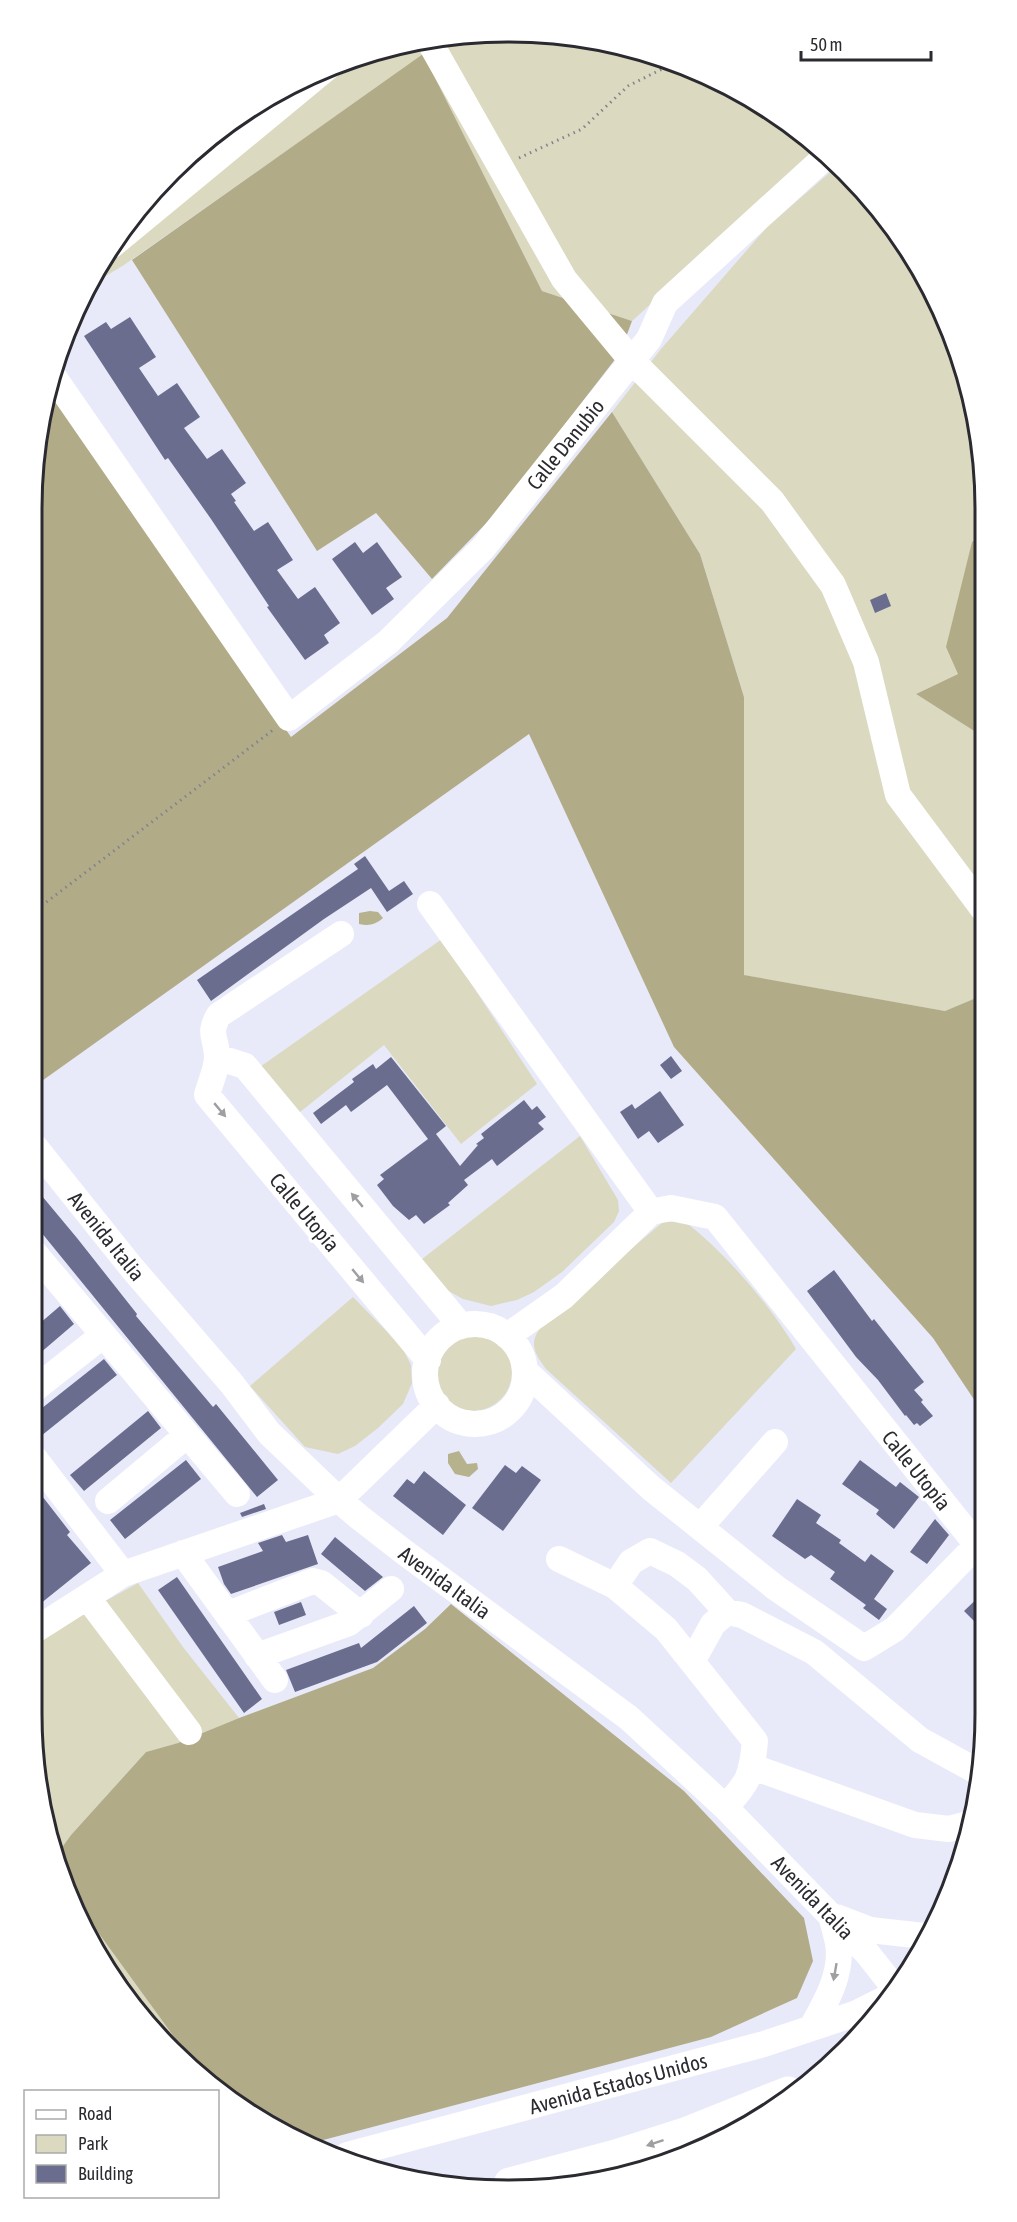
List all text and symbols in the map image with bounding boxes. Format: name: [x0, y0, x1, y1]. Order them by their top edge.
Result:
scale bar: [801, 24, 932, 62]
text: 50 m: [810, 34, 842, 55]
street label: Calle Danubio: [521, 394, 609, 494]
one-way arrow: [213, 1102, 226, 1118]
street label: Calle Utopía: [265, 1168, 345, 1256]
street label: Avenida Italia: [64, 1187, 150, 1285]
one-way arrow: [351, 1193, 364, 1208]
one-way arrow: [351, 1268, 364, 1283]
street label: Calle Utopía: [878, 1425, 956, 1515]
street label: Avenida Italia: [395, 1541, 495, 1623]
street label: Avenida Italia: [767, 1850, 859, 1944]
one-way arrow: [830, 1963, 839, 1982]
street label: Avenida Estados Unidos: [527, 2048, 709, 2118]
legend: [24, 2090, 219, 2198]
text: Road: [78, 2103, 112, 2124]
text: Park: [78, 2133, 108, 2154]
one-way arrow: [646, 2139, 664, 2148]
text: Building: [78, 2163, 133, 2184]

